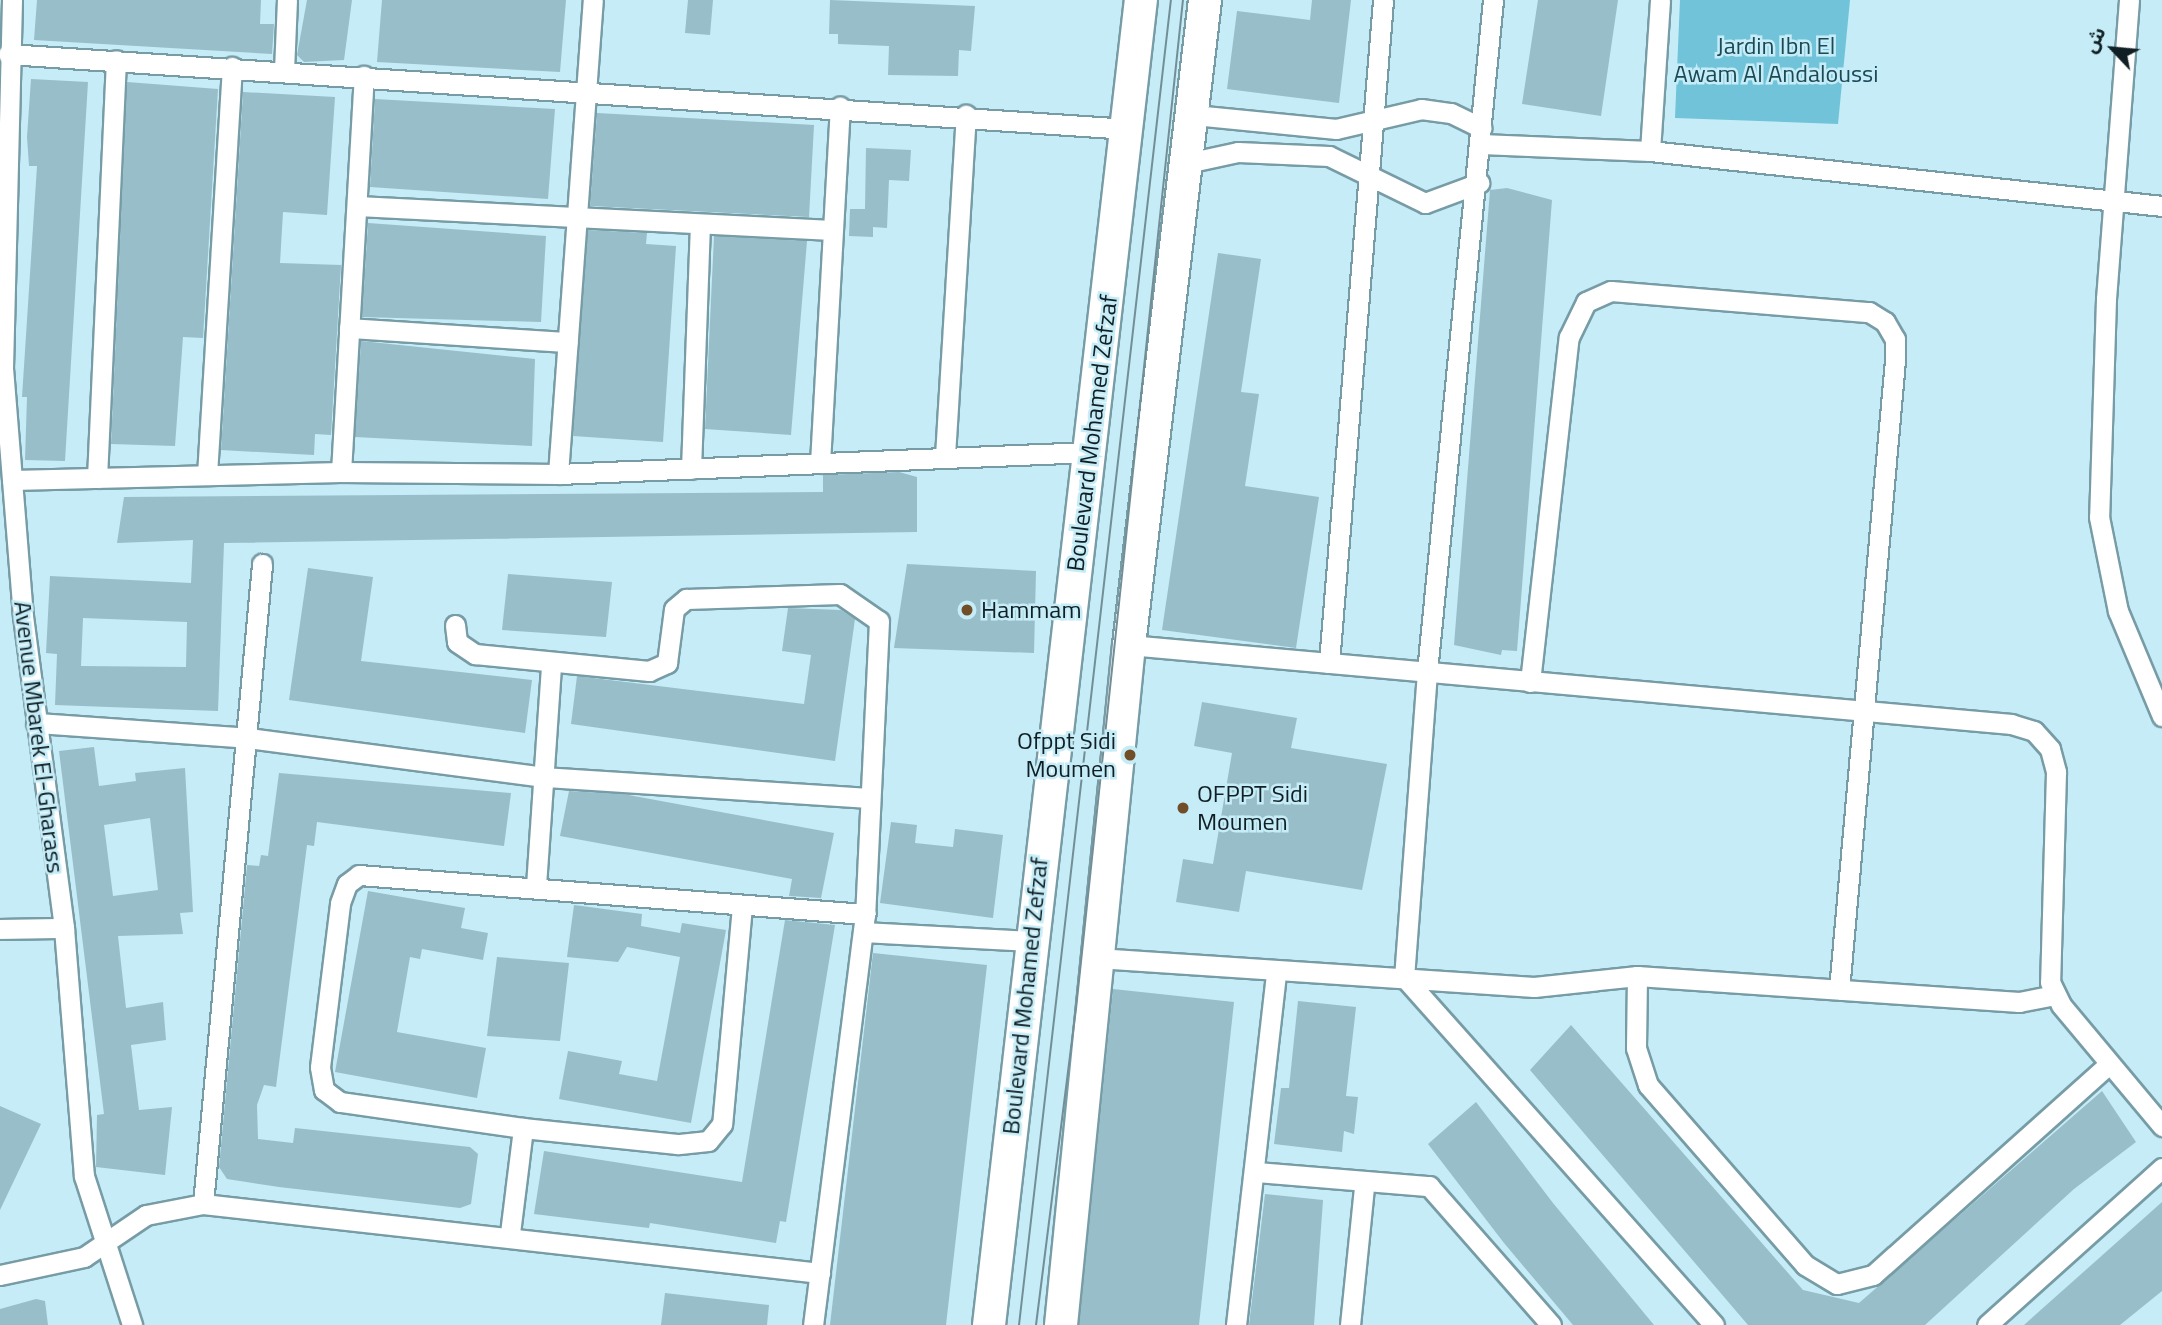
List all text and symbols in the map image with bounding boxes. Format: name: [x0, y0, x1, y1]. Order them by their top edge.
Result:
north arrow: [2078, 14, 2148, 84]
text: ش: [2075, 22, 2112, 58]
park label: Jardin Ibn El Awam Al Andaloussi: [1673, 32, 1879, 88]
street label: Boulevard Mohamed Zefzaf: [1061, 293, 1123, 573]
place label: Hammam: [981, 596, 1081, 624]
street label: Avenue Mbarek El-Gharass: [8, 599, 70, 875]
marker: Hammam: [959, 602, 975, 618]
place label: Ofppt Sidi Moumen: [1017, 727, 1116, 783]
marker: Ofppt Sidi Moumen: [1122, 747, 1138, 763]
place label: OFPPT Sidi Moumen: [1197, 780, 1308, 836]
marker: OFPPT Sidi Moumen: [1175, 800, 1191, 816]
street label: Boulevard Mohamed Zefzaf: [996, 856, 1054, 1136]

